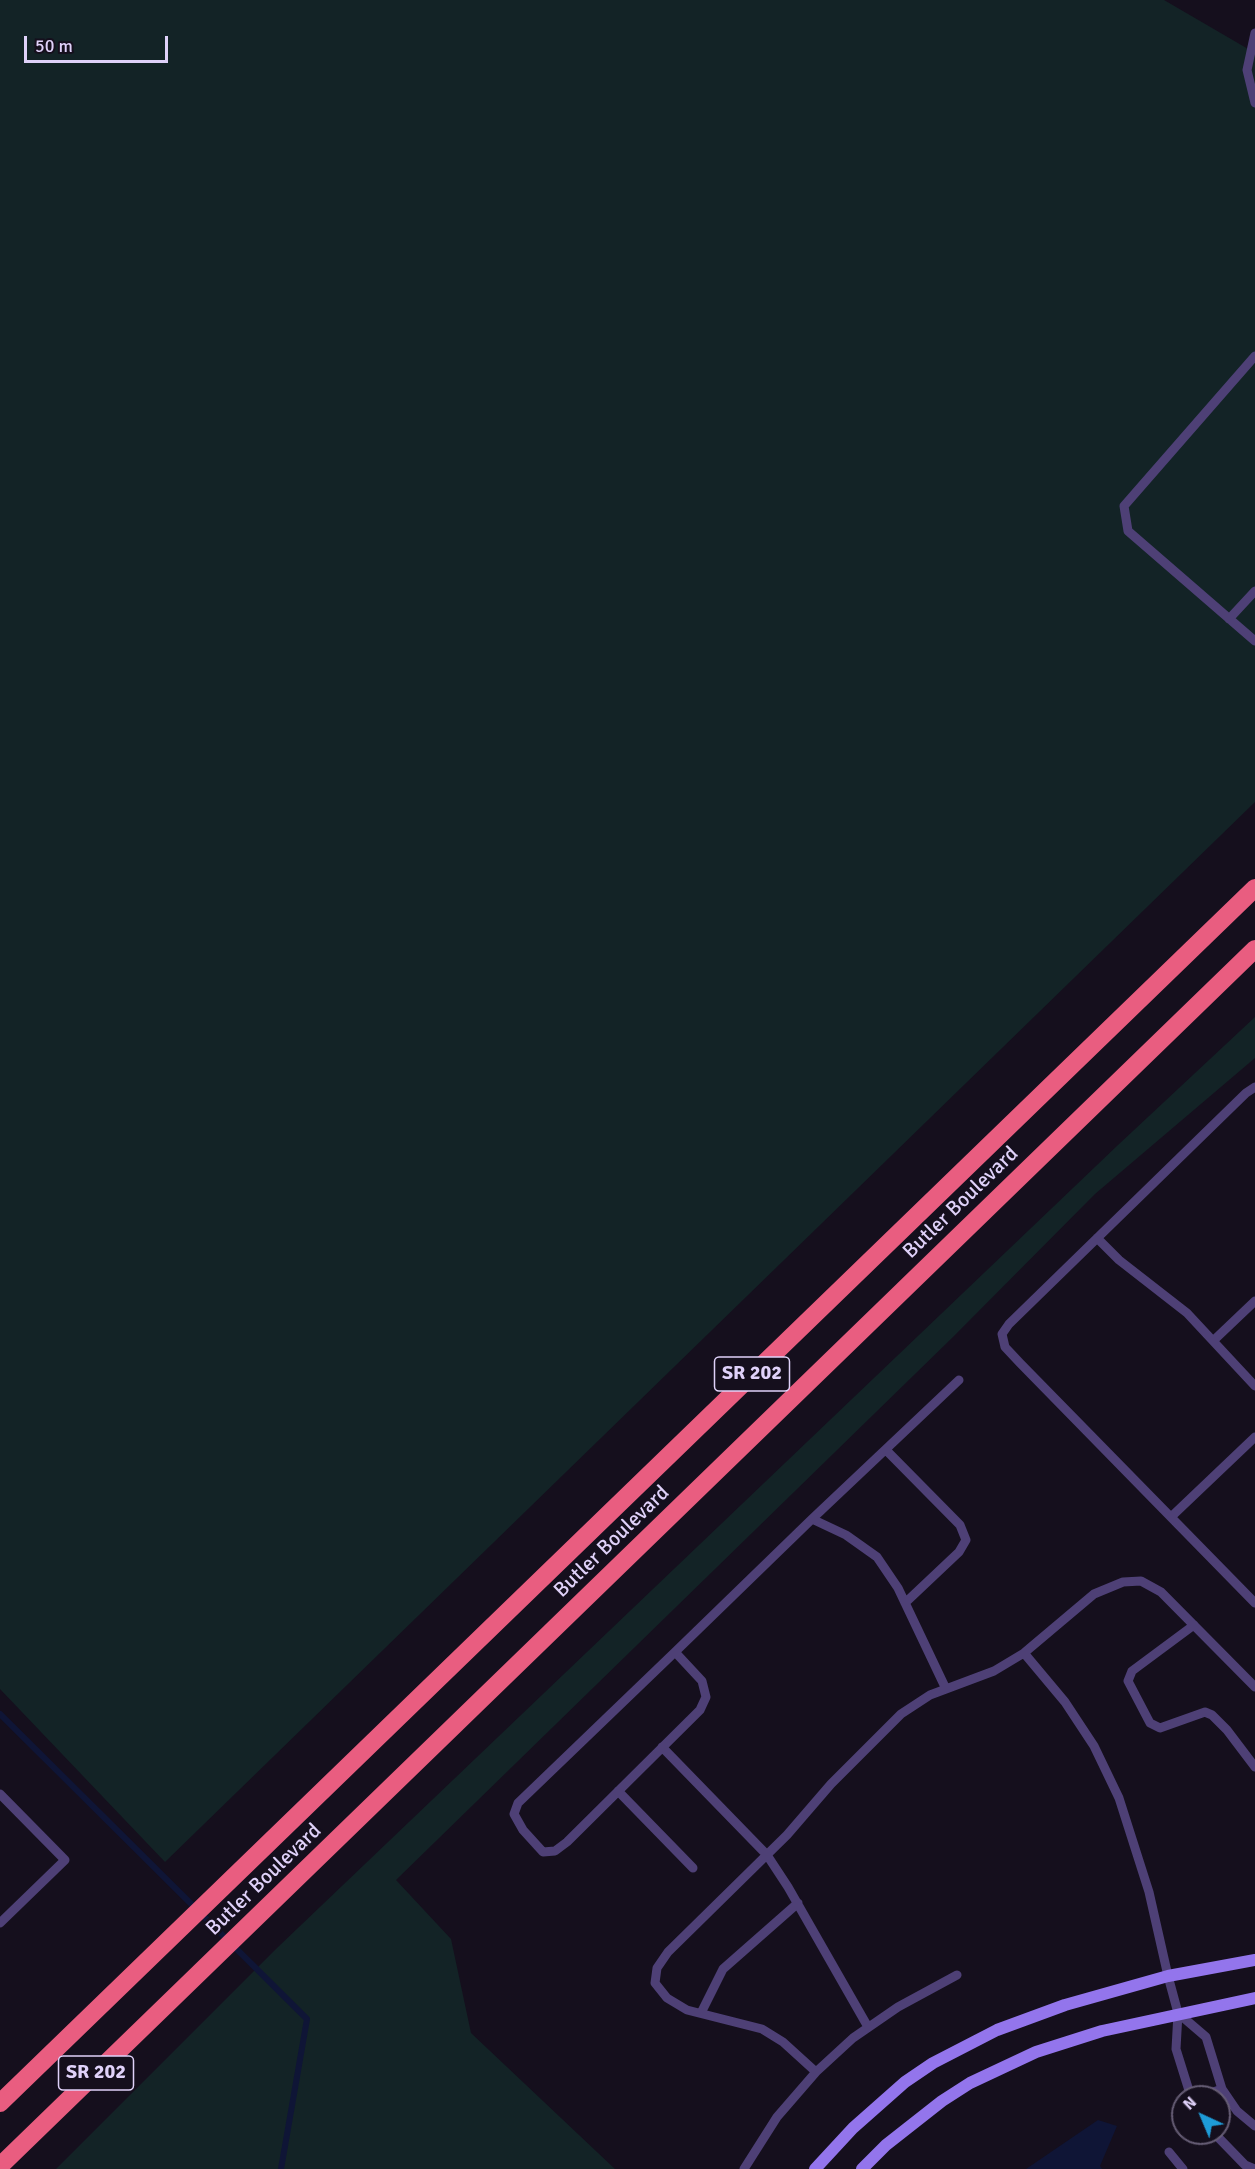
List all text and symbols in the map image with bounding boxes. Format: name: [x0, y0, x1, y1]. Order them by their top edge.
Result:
scale bar: [27, 24, 171, 62]
text: 50 m: [35, 35, 73, 57]
street label: Butler Boulevard: [898, 1142, 1024, 1264]
road number: SR 202: [714, 1357, 789, 1391]
street label: Butler Boulevard: [549, 1481, 675, 1603]
street label: Butler Boulevard: [201, 1819, 327, 1941]
road number: SR 202: [58, 2056, 134, 2090]
north arrow: [1171, 2085, 1231, 2145]
text: N: [1179, 2092, 1201, 2115]

